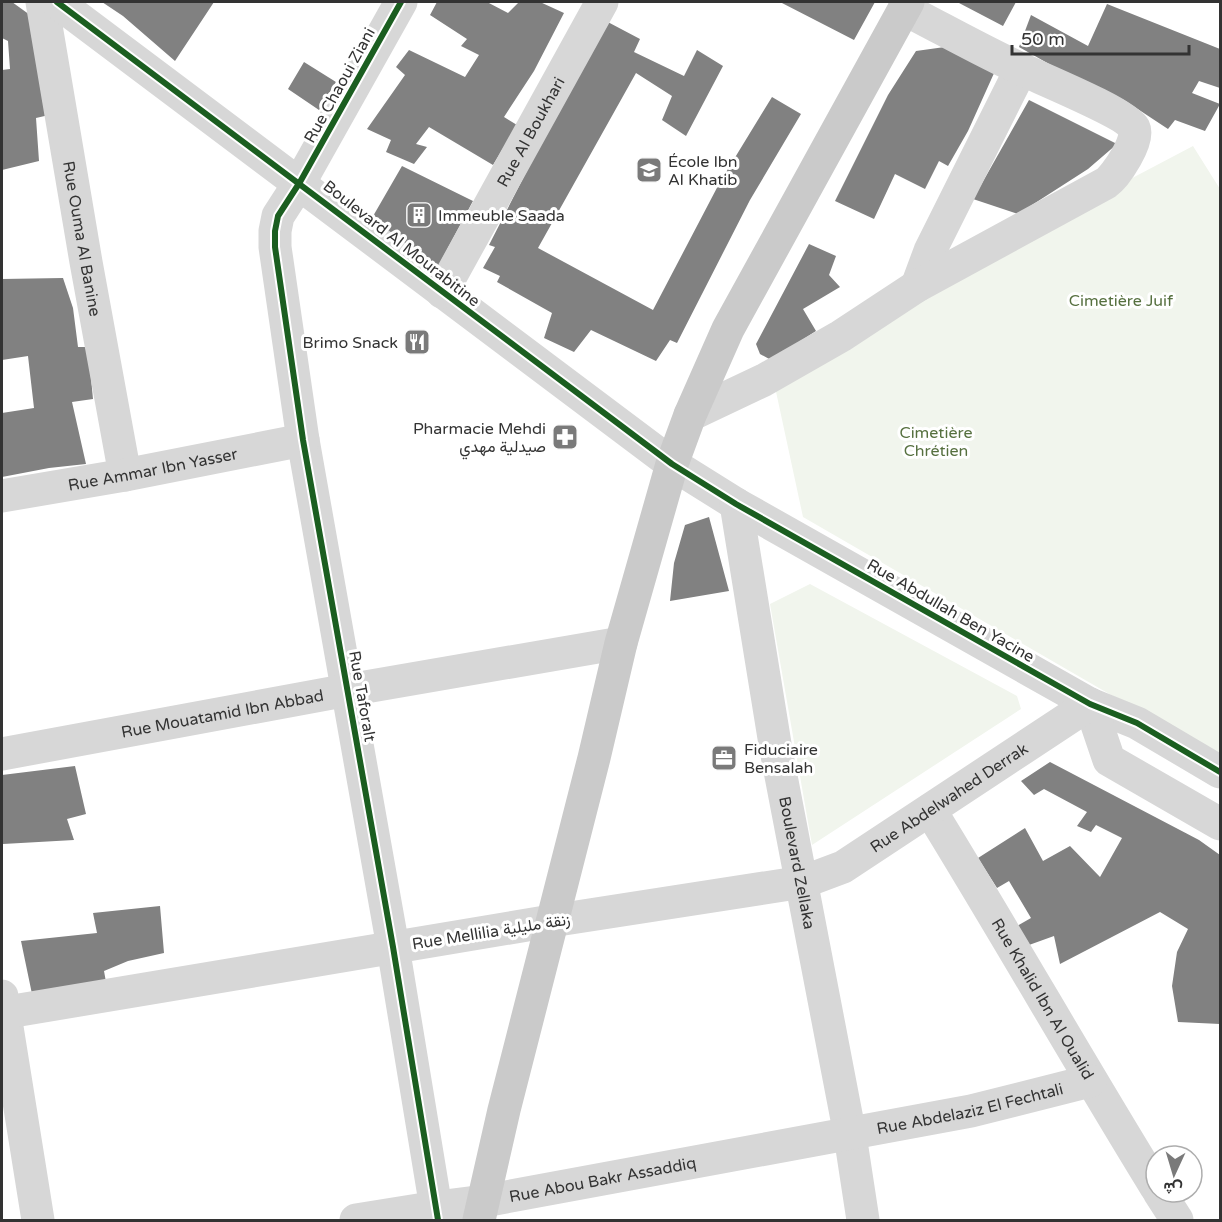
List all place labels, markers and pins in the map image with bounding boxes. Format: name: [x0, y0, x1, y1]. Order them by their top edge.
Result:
place label: École Ibn Al Khatib: [668, 152, 738, 190]
school or university icon: École Ibn Al Khatib: [634, 155, 664, 185]
building icon: Immeuble Saada: [404, 200, 434, 230]
place label: Immeuble Saada: [438, 206, 565, 226]
restaurant icon: Brimo Snack: [402, 327, 432, 357]
place label: Brimo Snack: [303, 333, 398, 353]
place label: Pharmacie Mehdi صيدلية مهدي: [413, 419, 546, 460]
pharmacy icon: Pharmacie Mehdi صيدلية مهدي: [550, 422, 580, 452]
place label: Fiduciaire Bensalah: [744, 740, 818, 778]
office icon: Fiduciaire Bensalah: [709, 743, 739, 773]

